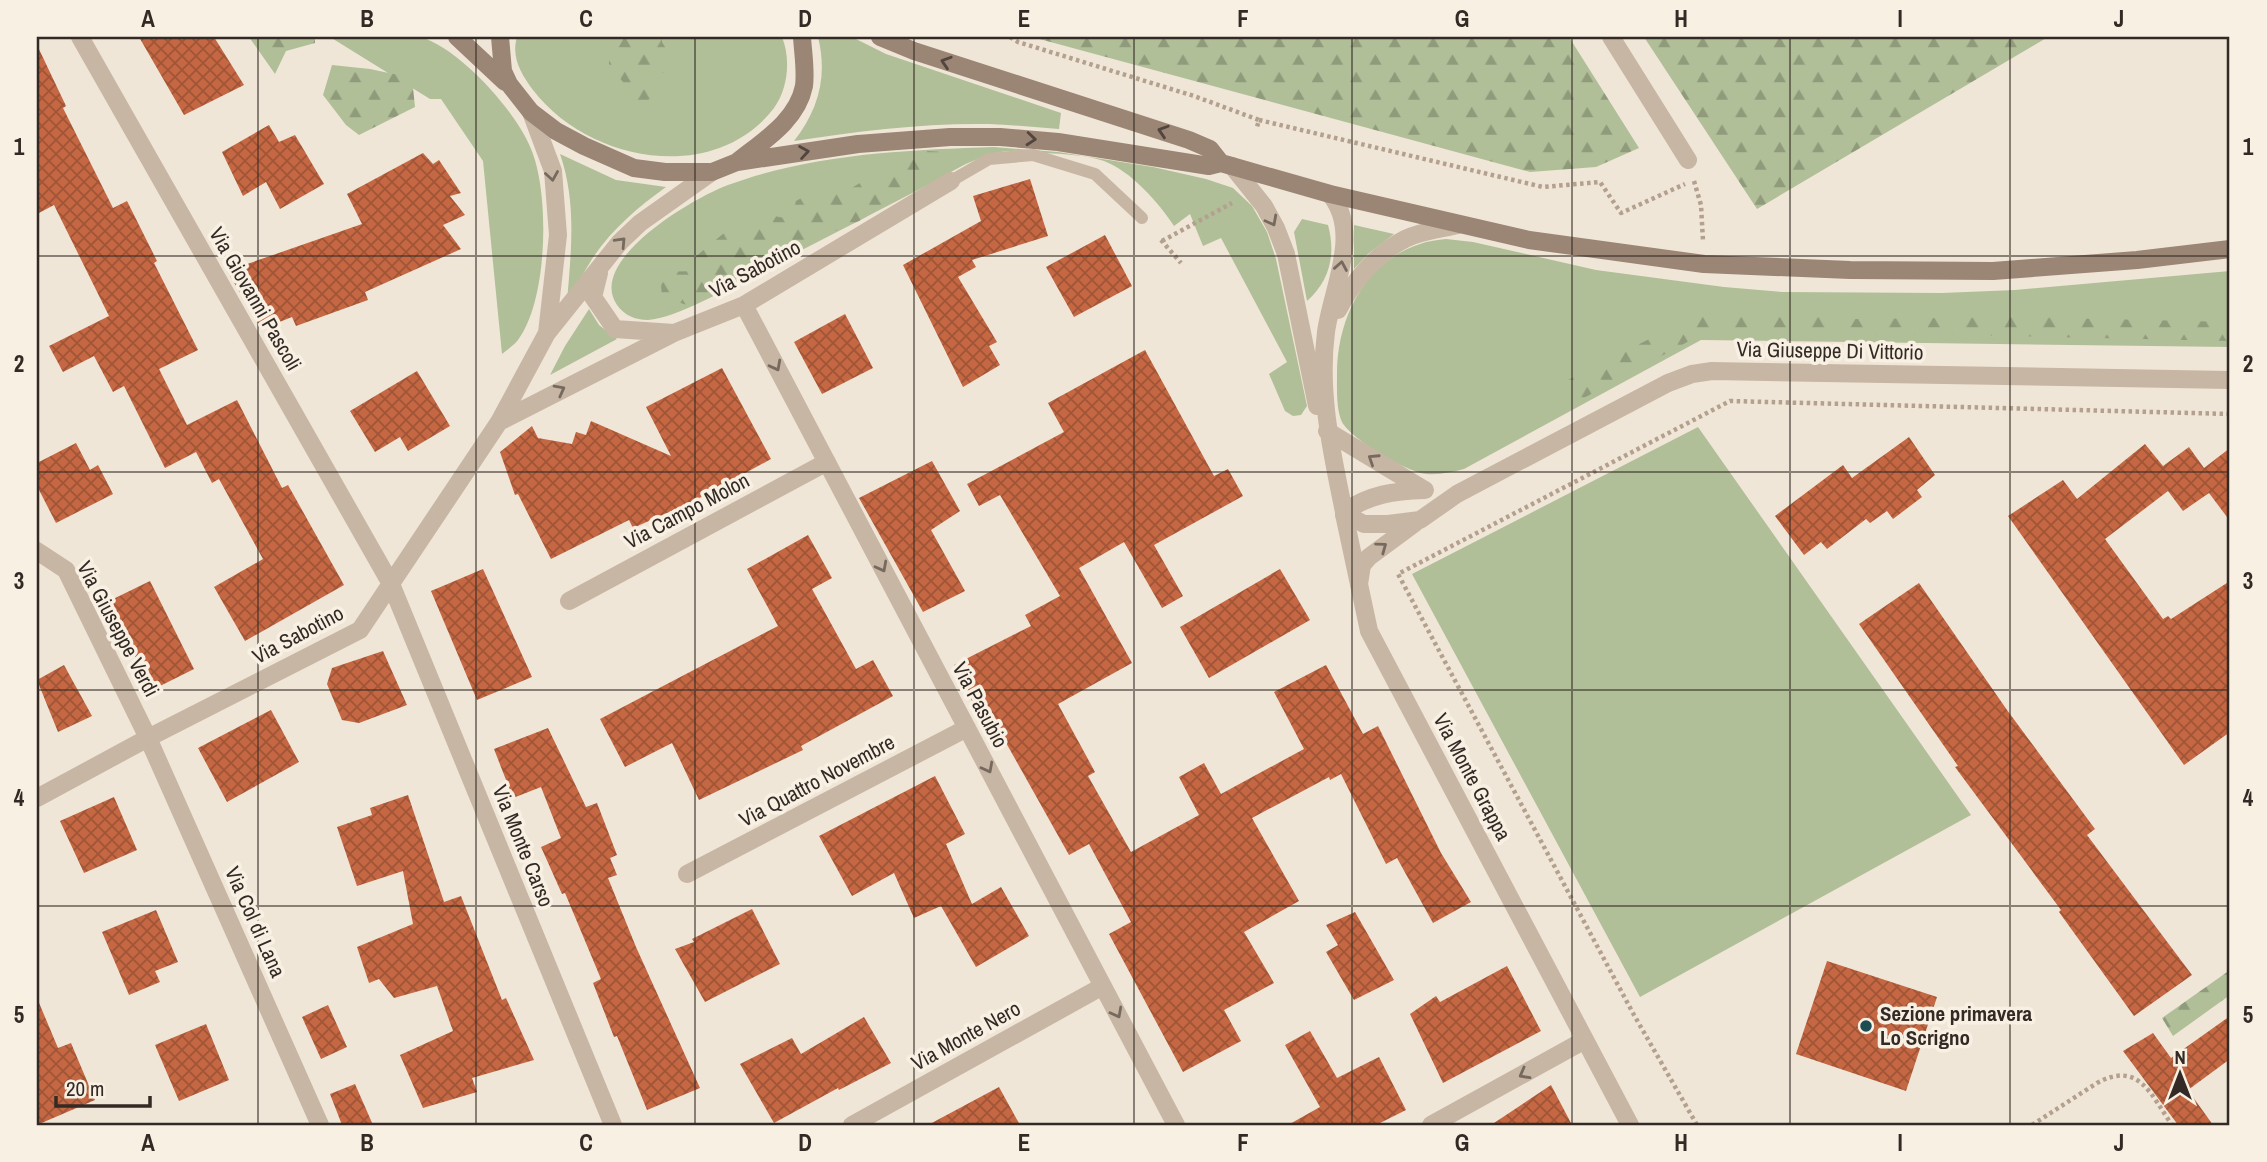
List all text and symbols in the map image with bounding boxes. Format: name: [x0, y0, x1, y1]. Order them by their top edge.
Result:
text: A: [141, 3, 155, 34]
text: B: [360, 3, 374, 34]
text: C: [579, 3, 593, 34]
text: D: [798, 3, 812, 34]
text: E: [1018, 3, 1030, 34]
text: F: [1237, 3, 1249, 34]
text: G: [1455, 3, 1469, 34]
text: H: [1674, 3, 1688, 34]
text: I: [1897, 3, 1903, 34]
text: J: [2114, 3, 2124, 34]
one-way arrow: [941, 55, 953, 70]
one-way arrow: [1157, 125, 1170, 139]
text: 1: [14, 131, 25, 162]
one-way arrow: [1025, 131, 1036, 146]
text: 1: [2243, 131, 2254, 162]
one-way arrow: [798, 145, 810, 160]
one-way arrow: [544, 170, 559, 182]
one-way arrow: [1263, 214, 1277, 226]
street label: Via Giovanni Pascoli: [203, 222, 308, 376]
street label: Via Sabotino: [704, 232, 805, 305]
one-way arrow: [612, 237, 625, 250]
one-way arrow: [1333, 260, 1348, 272]
street label: Via Giuseppe Di Vittorio: [1736, 334, 1924, 367]
text: 2: [14, 348, 24, 379]
text: 2: [2243, 348, 2253, 379]
one-way arrow: [768, 359, 781, 371]
one-way arrow: [553, 385, 565, 398]
one-way arrow: [1368, 455, 1381, 468]
street label: Via Campo Molon: [619, 465, 754, 556]
one-way arrow: [1374, 543, 1387, 555]
street label: Via Giuseppe Verdi: [70, 556, 166, 702]
one-way arrow: [874, 560, 888, 572]
text: 3: [14, 565, 24, 596]
text: 3: [2243, 565, 2253, 596]
street label: Via Sabotino: [247, 598, 348, 671]
street label: Via Pasubio: [946, 657, 1015, 753]
street label: Via Monte Grappa: [1427, 708, 1518, 846]
street label: Via Quattro Novembre: [734, 727, 900, 834]
one-way arrow: [980, 761, 994, 773]
street label: Via Monte Carso: [486, 781, 561, 911]
text: 4: [14, 782, 25, 813]
text: 4: [2243, 782, 2254, 813]
street label: Via Col di Lana: [218, 862, 293, 982]
street label: Via Monte Nero: [906, 994, 1025, 1077]
text: 5: [14, 999, 24, 1030]
place label: Sezione primavera Lo Scrigno: [1880, 999, 2033, 1052]
text: 5: [2243, 999, 2253, 1030]
one-way arrow: [1109, 1006, 1122, 1018]
marker: Sezione primavera Lo Scrigno: [1858, 1018, 1874, 1034]
north arrow: [2144, 1040, 2214, 1110]
text: N: [2174, 1044, 2186, 1070]
scale bar: [56, 1064, 150, 1108]
one-way arrow: [1518, 1066, 1531, 1079]
text: 20 m: [66, 1074, 104, 1103]
text: A: [141, 1127, 155, 1158]
text: B: [360, 1127, 374, 1158]
text: C: [579, 1127, 593, 1158]
text: D: [798, 1127, 812, 1158]
text: E: [1018, 1127, 1030, 1158]
text: F: [1237, 1127, 1249, 1158]
text: G: [1455, 1127, 1469, 1158]
text: H: [1674, 1127, 1688, 1158]
text: I: [1897, 1127, 1903, 1158]
text: J: [2114, 1127, 2124, 1158]

